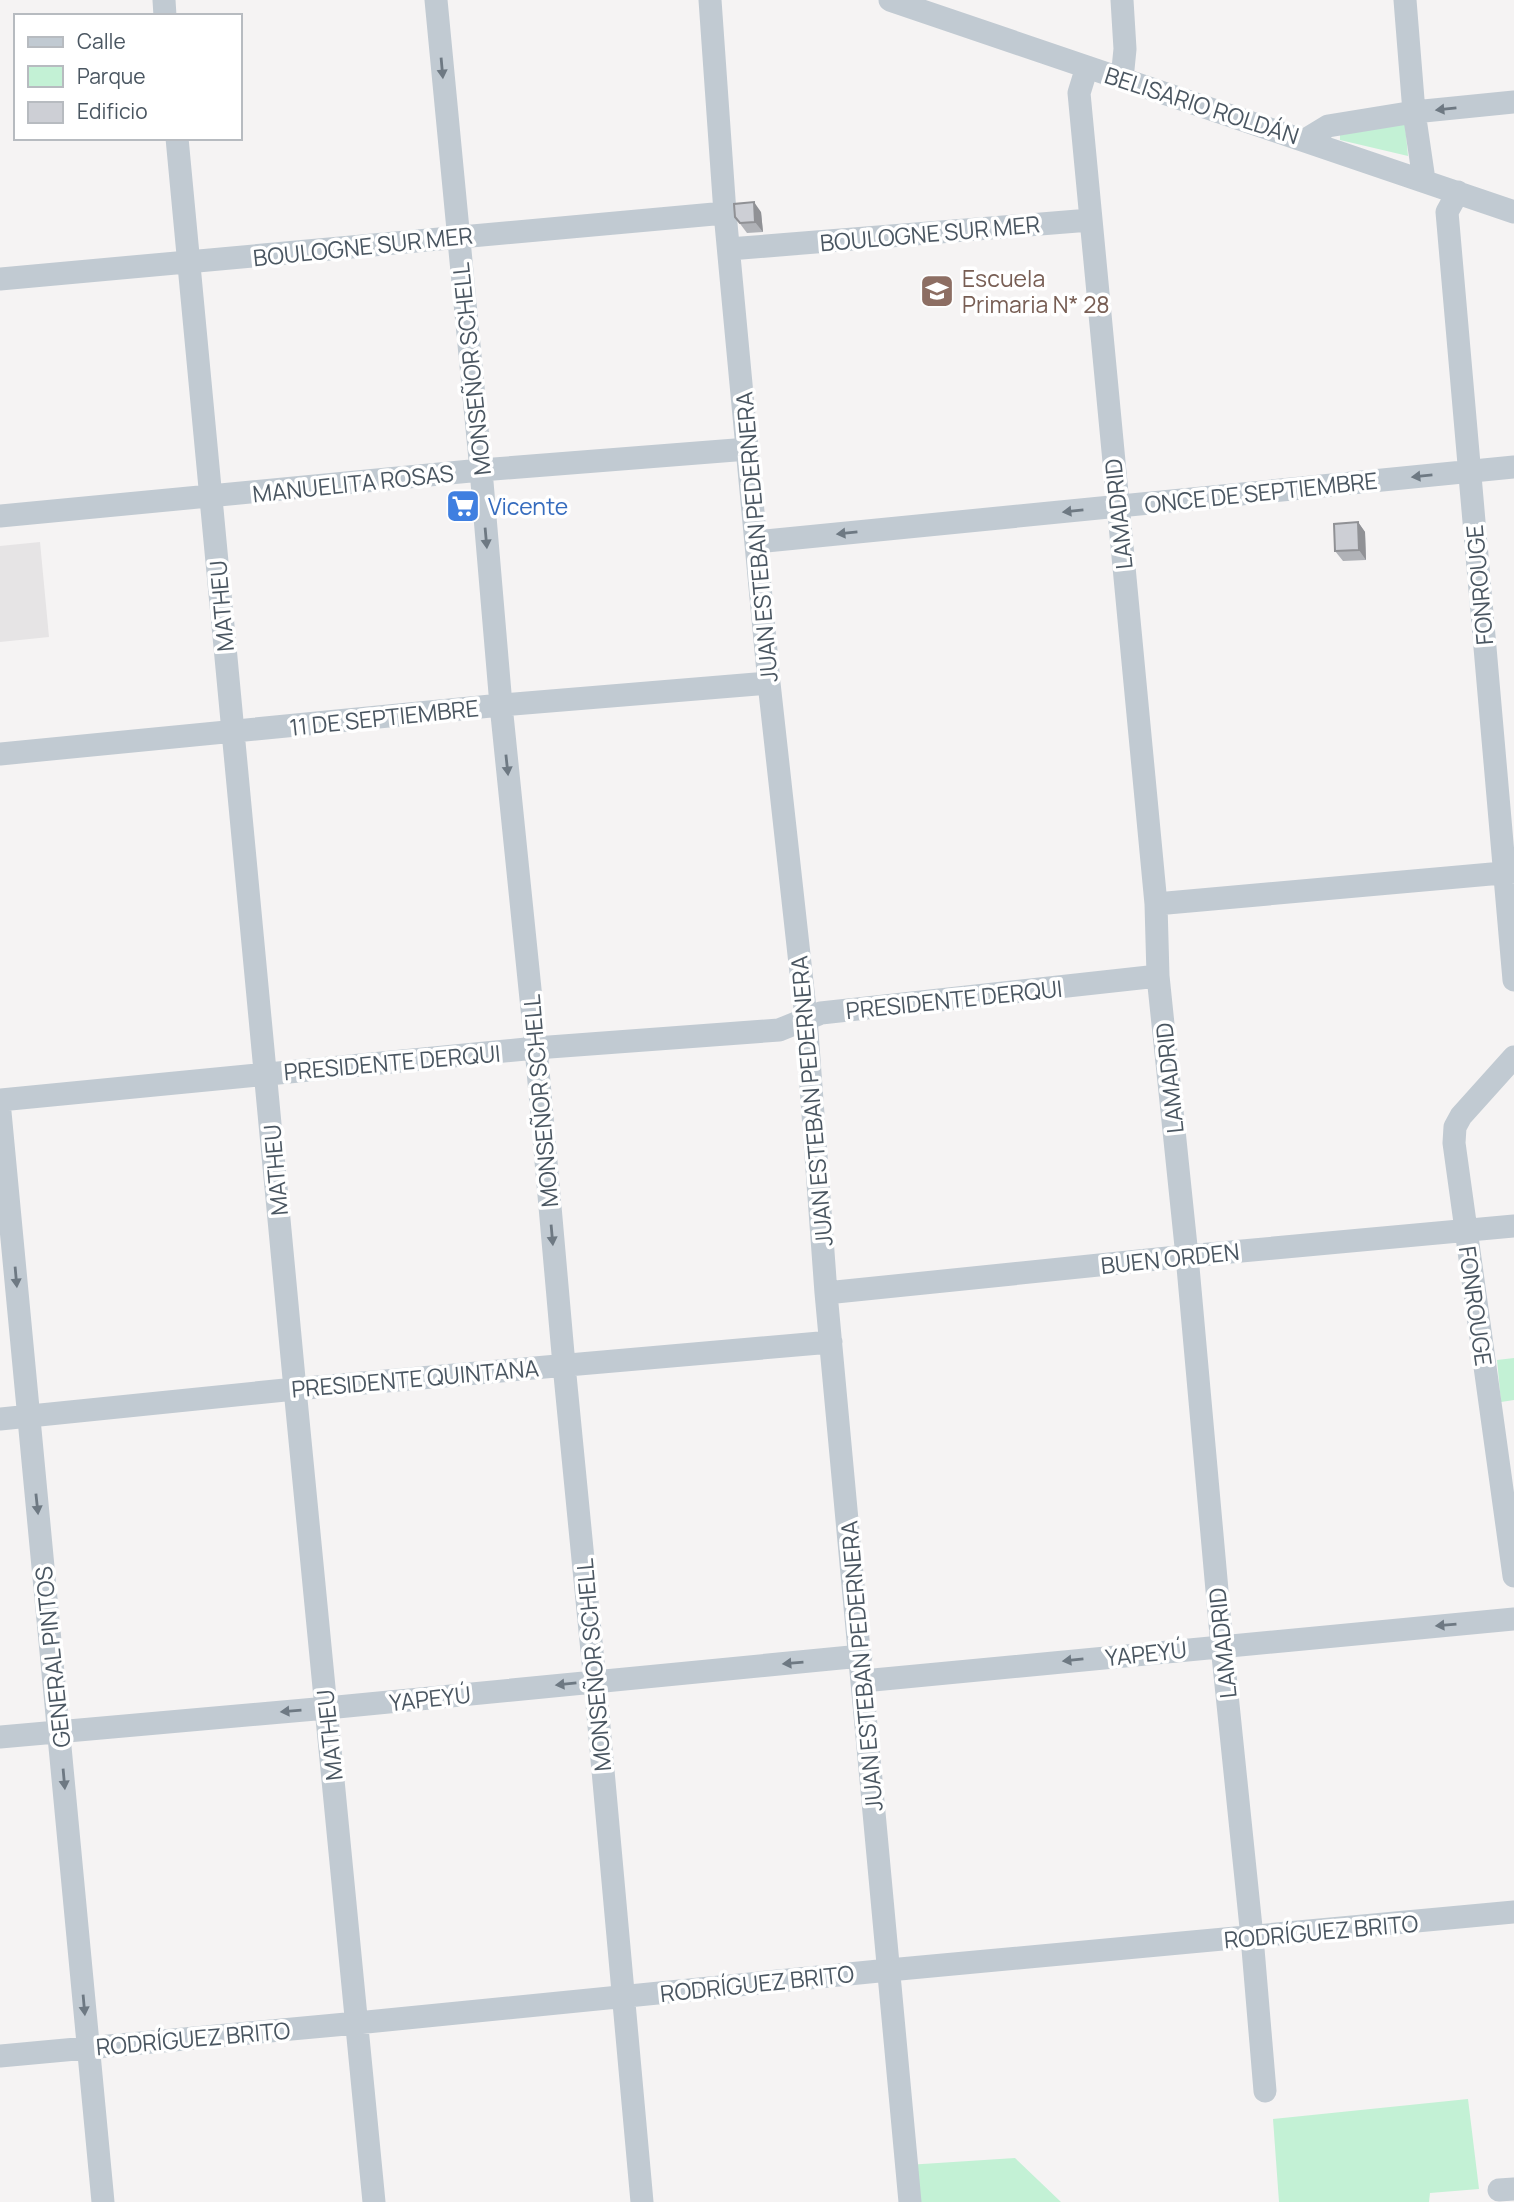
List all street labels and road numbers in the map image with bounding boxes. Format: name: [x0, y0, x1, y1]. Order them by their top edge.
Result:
street label: BELISARIO ROLDÁN: [1101, 59, 1303, 151]
street label: BOULOGNE SUR MER: [819, 207, 1041, 259]
street label: BOULOGNE SUR MER: [252, 219, 474, 273]
street label: MONSEÑOR SCHELL: [444, 261, 498, 477]
street label: JUAN ESTEBAN PEDERNERA: [727, 390, 785, 684]
street label: MANUELITA ROSAS: [251, 457, 455, 509]
street label: LAMADRID: [1096, 457, 1140, 571]
street label: ONCE DE SEPTIEMBRE: [1143, 464, 1379, 520]
street label: FONROUGE: [1458, 524, 1500, 646]
street label: MATHEU: [201, 559, 241, 653]
street label: 11 DE SEPTIEMBRE: [288, 691, 480, 743]
street label: JUAN ESTEBAN PEDERNERA: [782, 954, 840, 1248]
street label: PRESIDENTE DERQUI: [844, 972, 1064, 1026]
street label: MONSEÑOR SCHELL: [515, 993, 565, 1209]
street label: LAMADRID: [1147, 1021, 1191, 1135]
street label: PRESIDENTE DERQUI: [282, 1037, 502, 1087]
street label: MATHEU: [255, 1123, 295, 1217]
street label: BUEN ORDEN: [1099, 1235, 1241, 1281]
street label: FONROUGE: [1452, 1244, 1500, 1368]
street label: PRESIDENTE QUINTANA: [290, 1351, 540, 1405]
street label: JUAN ESTEBAN PEDERNERA: [832, 1519, 890, 1813]
street label: MONSEÑOR SCHELL: [568, 1557, 618, 1773]
street label: GENERAL PINTOS: [27, 1565, 77, 1749]
street label: LAMADRID: [1200, 1586, 1244, 1700]
street label: YAPEYÚ: [1104, 1633, 1188, 1673]
street label: YAPEYÚ: [388, 1678, 472, 1718]
street label: MATHEU: [308, 1688, 350, 1782]
street label: RODRÍGUEZ BRITO: [1222, 1907, 1420, 1955]
street label: RODRÍGUEZ BRITO: [658, 1957, 856, 2009]
street label: RODRÍGUEZ BRITO: [94, 2014, 292, 2062]

